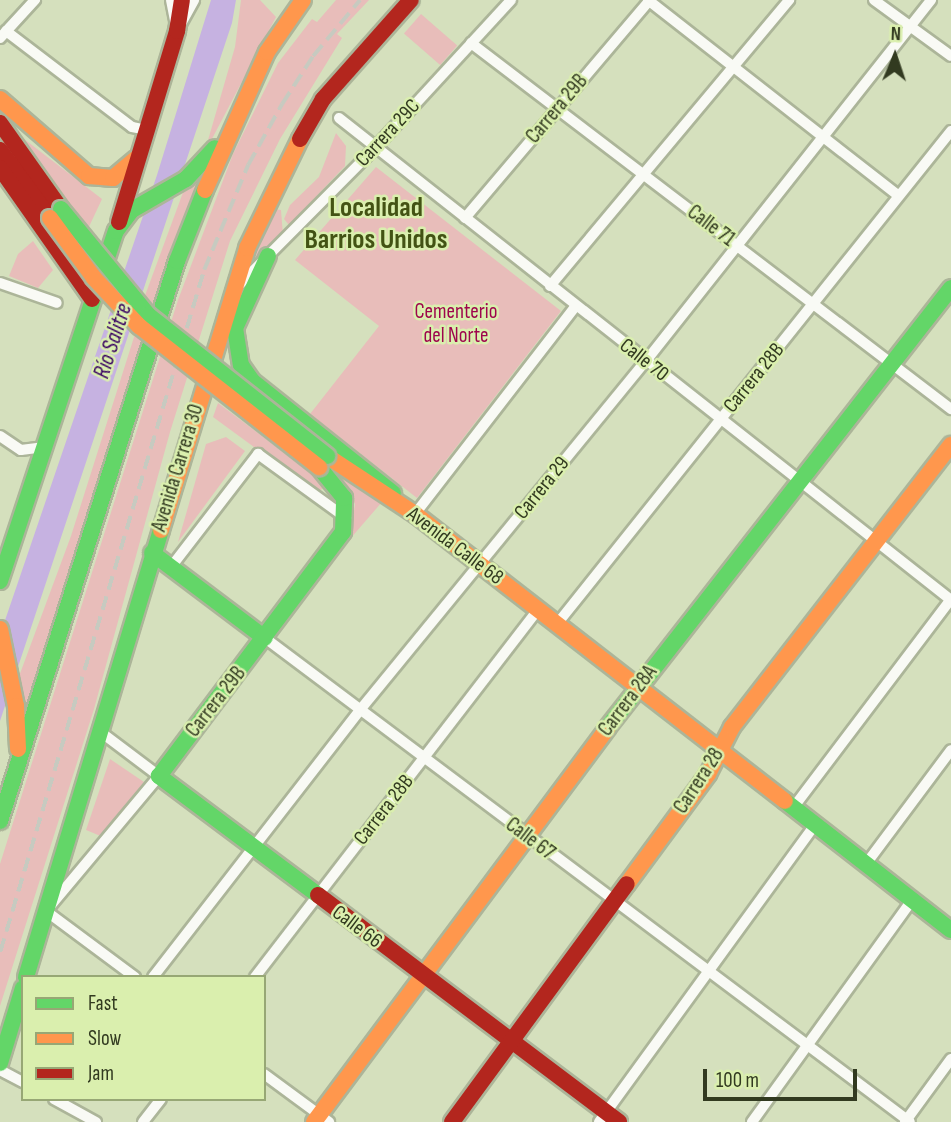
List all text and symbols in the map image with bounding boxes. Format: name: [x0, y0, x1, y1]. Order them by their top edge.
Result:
north arrow: [860, 21, 930, 91]
text: N: [890, 23, 901, 46]
street label: Carrera 29B: [521, 69, 593, 149]
street label: Carrera 29C: [350, 94, 426, 172]
district label: Localidad Barrios Unidos: [304, 191, 448, 257]
street label: Calle 71: [682, 200, 740, 252]
park label: Cementerio del Norte: [415, 299, 497, 349]
water label: Río Salitre: [88, 300, 138, 382]
street label: Calle 70: [614, 333, 674, 387]
street label: Carrera 28B: [718, 338, 790, 418]
street label: Avenida Carrera 30: [147, 401, 209, 535]
street label: Carrera 29: [509, 452, 575, 524]
street label: Avenida Calle 68: [402, 502, 508, 590]
street label: Carrera 28A: [593, 661, 663, 741]
street label: Carrera 29B: [181, 662, 251, 742]
street label: Carrera 28: [669, 744, 729, 818]
street label: Carrera 28B: [349, 770, 419, 850]
street label: Calle 67: [500, 812, 560, 866]
street label: Calle 66: [327, 900, 387, 954]
legend: [21, 975, 266, 1101]
text: Fast: [88, 991, 118, 1016]
text: Slow: [88, 1026, 121, 1051]
scale bar: [706, 1056, 860, 1100]
text: Jam: [88, 1061, 114, 1086]
text: 100 m: [716, 1068, 759, 1093]

